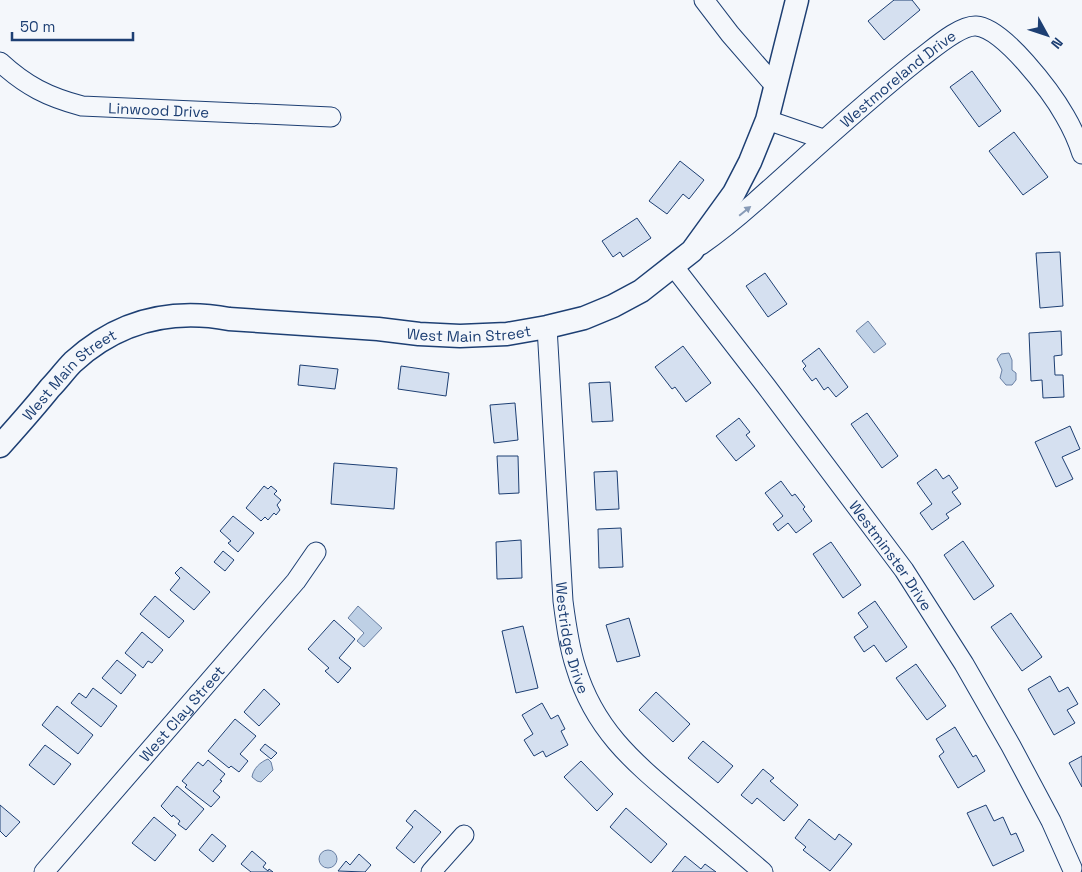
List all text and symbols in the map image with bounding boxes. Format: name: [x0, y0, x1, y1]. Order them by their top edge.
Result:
scale bar: [12, 10, 134, 42]
north arrow: [1022, 10, 1072, 60]
text: 50 m: [20, 17, 55, 36]
street label: Westmoreland Drive: [836, 25, 959, 131]
text: N: [1047, 34, 1067, 53]
street label: Linwood Drive: [108, 98, 210, 121]
one-way arrow: [738, 205, 751, 216]
street label: West Main Street: [406, 320, 532, 345]
street label: West Main Street: [18, 324, 119, 424]
street label: Westminster Drive: [845, 496, 937, 614]
street label: Westridge Drive: [552, 581, 594, 696]
street label: West Clay Street: [135, 661, 228, 765]

